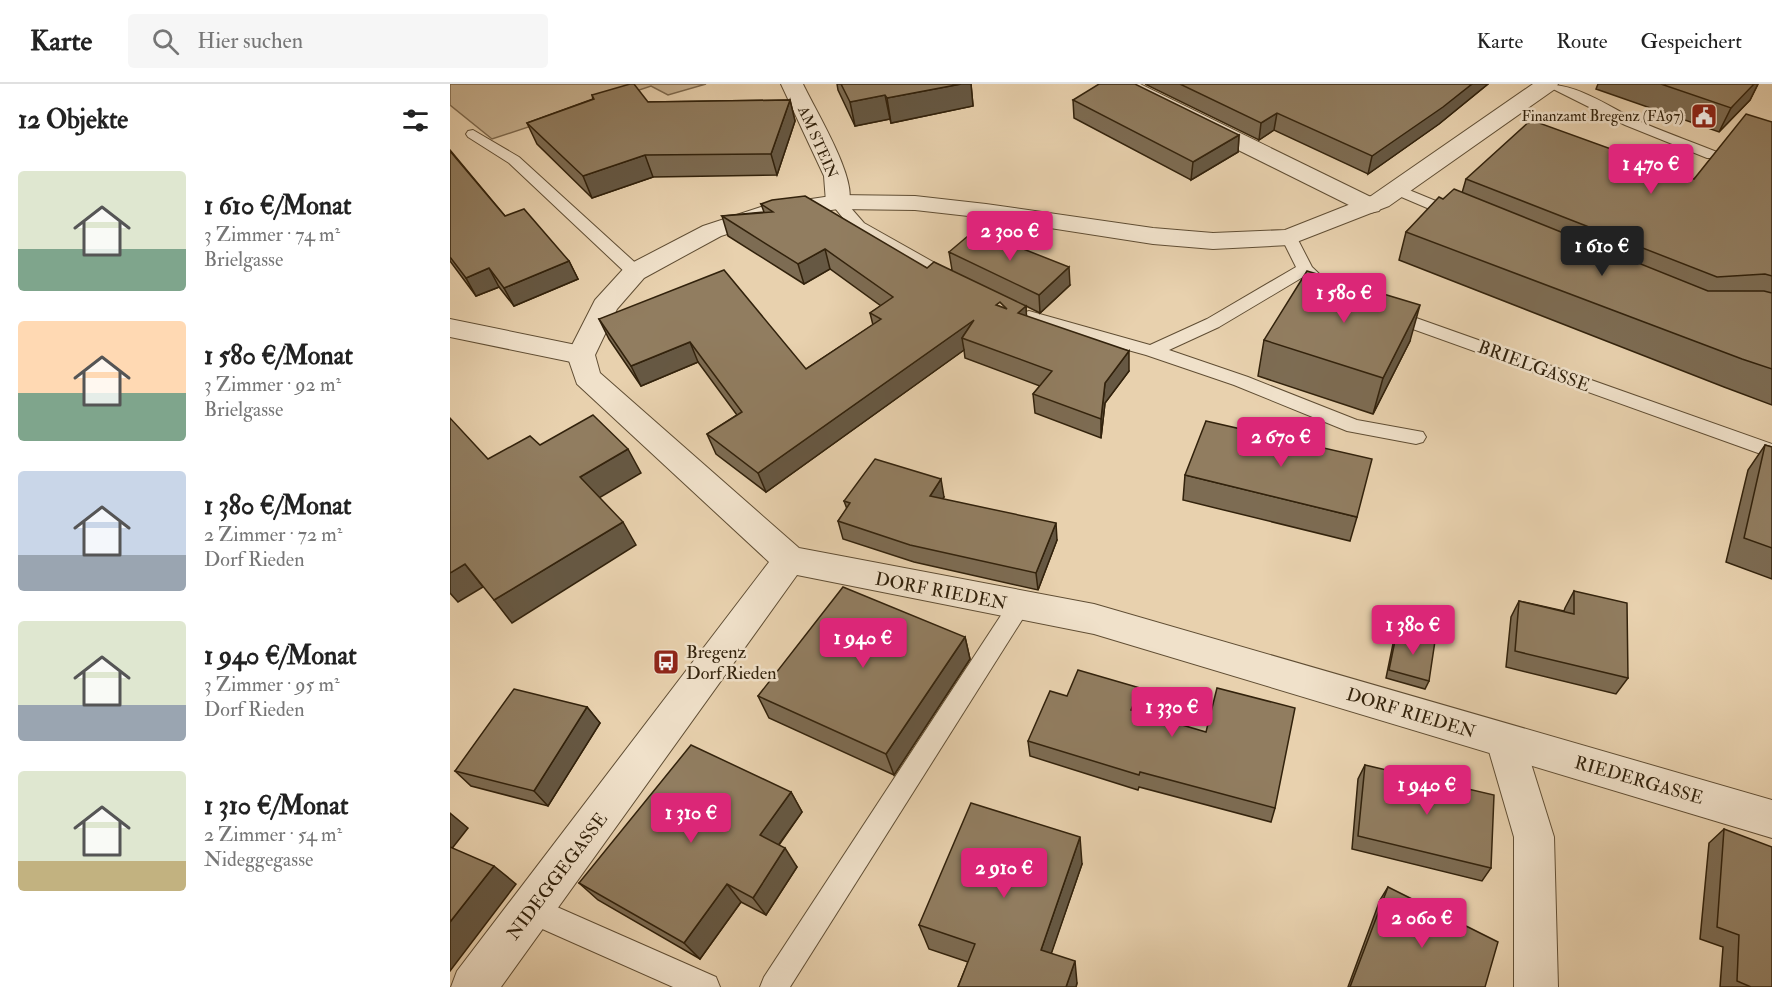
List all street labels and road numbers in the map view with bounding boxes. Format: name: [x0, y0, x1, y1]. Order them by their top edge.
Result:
street label: AM STEIN: [793, 102, 842, 182]
street label: BRIELGASSE: [1475, 336, 1593, 397]
street label: DORF RIEDEN: [873, 567, 1009, 616]
street label: DORF RIEDEN: [1344, 683, 1478, 744]
street label: RIEDERGASSE: [1572, 751, 1706, 810]
street label: NIDEGGEGASSE: [502, 808, 613, 945]

